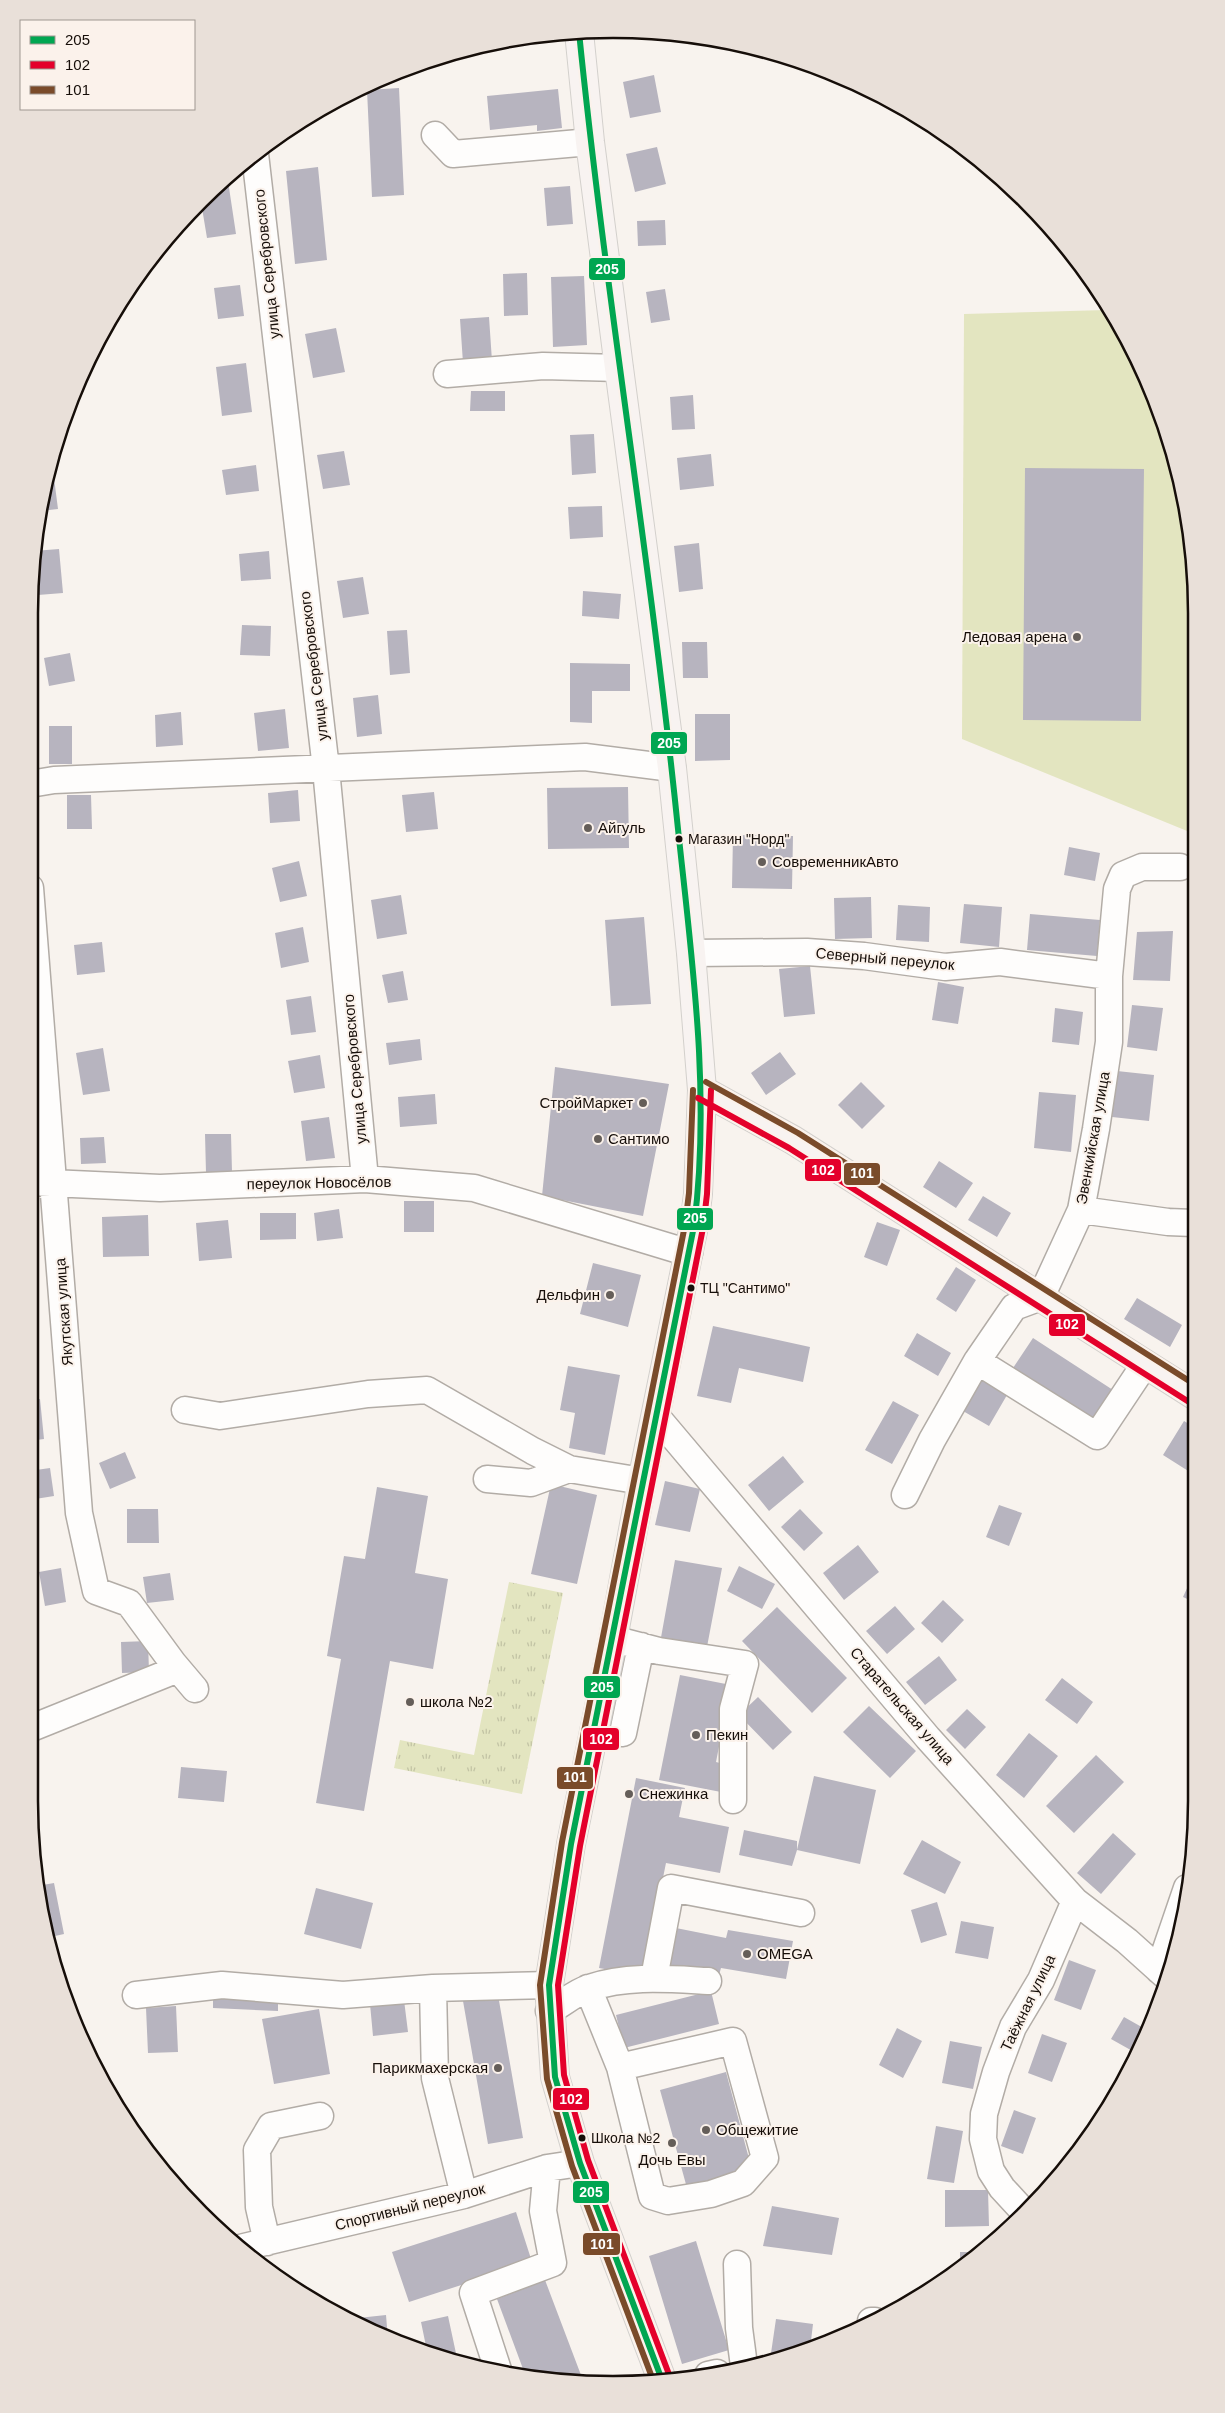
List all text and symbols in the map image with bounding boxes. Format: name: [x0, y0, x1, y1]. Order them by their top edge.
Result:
legend: [20, 20, 195, 110]
text: 205: [65, 31, 90, 48]
text: 102: [65, 56, 90, 73]
text: 101: [65, 81, 90, 98]
street label: улица Серебровского: [250, 188, 283, 340]
line badge: 205: [588, 257, 626, 281]
text: 205: [595, 261, 619, 277]
street label: улица Серебровского: [296, 590, 331, 742]
place label: Ледовая арена: [962, 628, 1068, 645]
marker: Ледовая арена: [1071, 631, 1083, 643]
line badge: 205: [650, 731, 688, 755]
text: 205: [657, 735, 681, 751]
place label: Айгуль: [598, 819, 646, 836]
marker: Айгуль: [582, 822, 594, 834]
place label: Магазин "Норд": [688, 831, 789, 847]
marker: Магазин "Норд": [674, 834, 684, 844]
place label: СовременникАвто: [772, 853, 899, 870]
marker: СовременникАвто: [756, 856, 768, 868]
street label: Северный переулок: [815, 944, 956, 973]
street label: улица Серебровского: [339, 993, 370, 1145]
street label: Эвенкийская улица: [1072, 1069, 1113, 1206]
place label: СтройМаркет: [539, 1094, 633, 1111]
marker: СтройМаркет: [637, 1097, 649, 1109]
place label: Сантимо: [608, 1130, 670, 1147]
marker: Сантимо: [592, 1133, 604, 1145]
line badge: 102: [804, 1158, 842, 1182]
text: 102: [811, 1162, 835, 1178]
line badge: 101: [843, 1162, 881, 1186]
text: 101: [850, 1165, 874, 1181]
street label: переулок Новосёлов: [247, 1173, 391, 1192]
line badge: 205: [676, 1207, 714, 1231]
text: 205: [683, 1210, 707, 1226]
street label: Якутская улица: [51, 1257, 76, 1367]
place label: ТЦ "Сантимо": [700, 1280, 790, 1296]
marker: ТЦ "Сантимо": [686, 1283, 696, 1293]
place label: Дельфин: [536, 1286, 600, 1303]
marker: Дельфин: [604, 1289, 616, 1301]
line badge: 102: [1048, 1313, 1086, 1337]
text: 102: [1055, 1316, 1079, 1332]
street label: Старательская улица: [847, 1644, 958, 1768]
line badge: 205: [583, 1675, 621, 1699]
text: 205: [590, 1679, 614, 1695]
place label: школа №2: [420, 1693, 492, 1710]
marker: школа №2: [404, 1696, 416, 1708]
place label: Пекин: [706, 1726, 748, 1743]
line badge: 102: [582, 1727, 620, 1751]
marker: Пекин: [690, 1729, 702, 1741]
text: 102: [589, 1731, 613, 1747]
line badge: 101: [556, 1766, 594, 1790]
text: 101: [563, 1769, 587, 1785]
place label: Снежинка: [639, 1785, 709, 1802]
marker: Снежинка: [623, 1788, 635, 1800]
place label: OMEGA: [757, 1945, 813, 1962]
marker: OMEGA: [741, 1948, 753, 1960]
street label: Таёжная улица: [997, 1951, 1059, 2054]
place label: Парикмахерская: [372, 2059, 488, 2076]
marker: Парикмахерская: [492, 2062, 504, 2074]
line badge: 102: [552, 2087, 590, 2111]
text: 102: [559, 2091, 583, 2107]
place label: Общежитие: [716, 2121, 799, 2138]
marker: Общежитие: [700, 2124, 712, 2136]
place label: Школа №2: [591, 2130, 660, 2146]
marker: Школа №2: [577, 2133, 587, 2143]
marker: Дочь Евы: [666, 2137, 678, 2149]
place label: Дочь Евы: [639, 2151, 705, 2168]
street label: Спортивный переулок: [333, 2180, 487, 2233]
line badge: 205: [572, 2180, 610, 2204]
text: 205: [579, 2184, 603, 2200]
line badge: 101: [582, 2232, 621, 2256]
text: 101: [590, 2236, 614, 2252]

